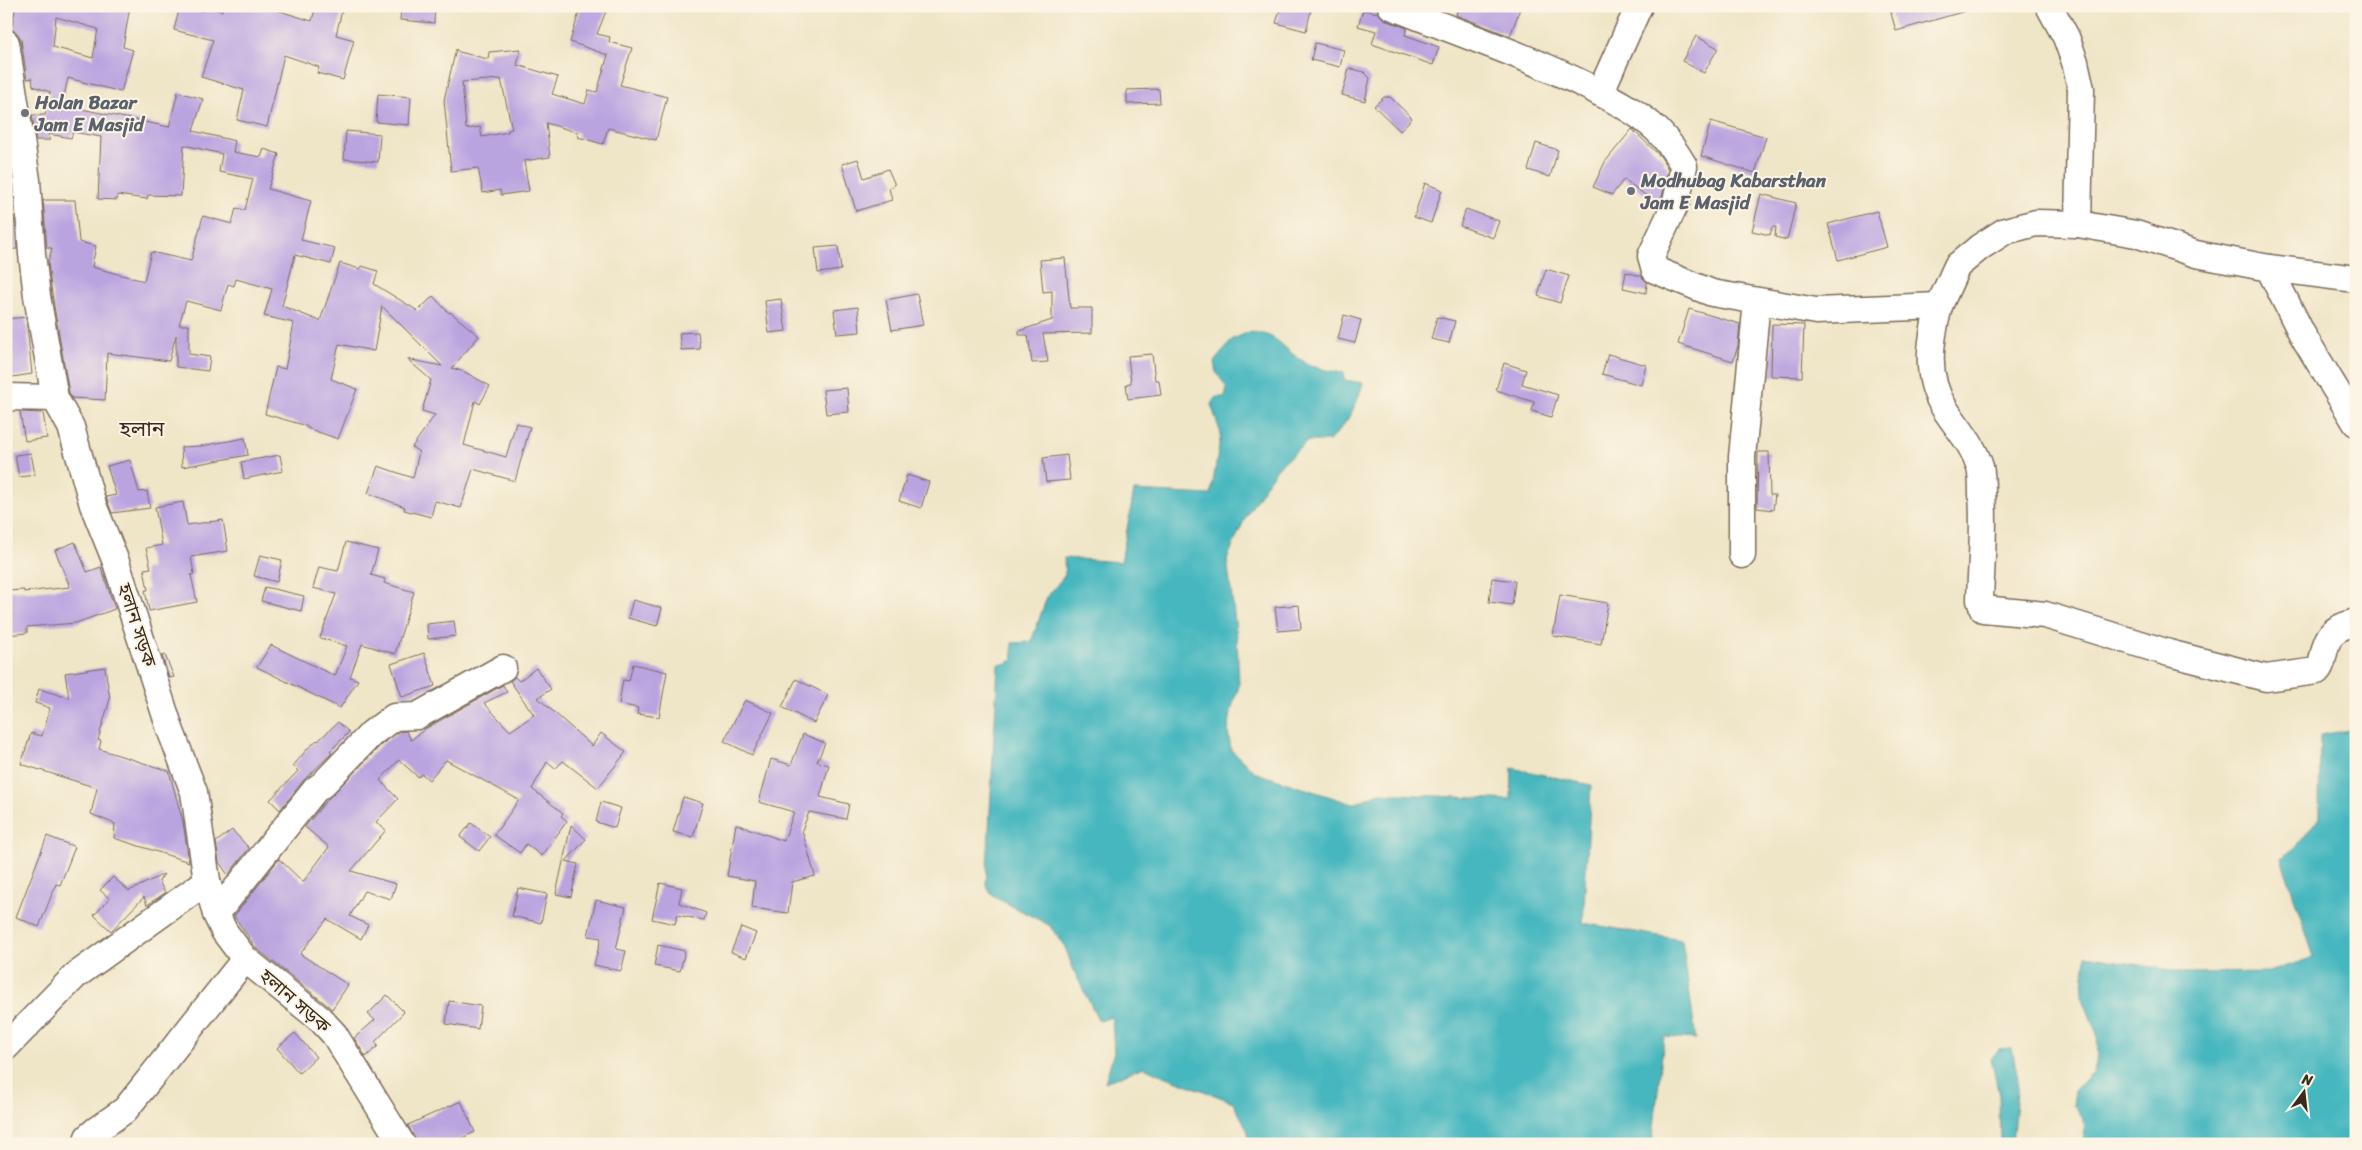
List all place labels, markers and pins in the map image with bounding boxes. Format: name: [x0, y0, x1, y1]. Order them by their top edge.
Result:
place label: Holan Bazar Jam E Masjid: [34, 86, 146, 141]
marker: Holan Bazar Jam E Masjid: [19, 107, 31, 119]
place label: Modhubag Kabarsthan Jam E Masjid: [1640, 164, 1827, 219]
marker: Modhubag Kabarsthan Jam E Masjid: [1625, 185, 1637, 197]

